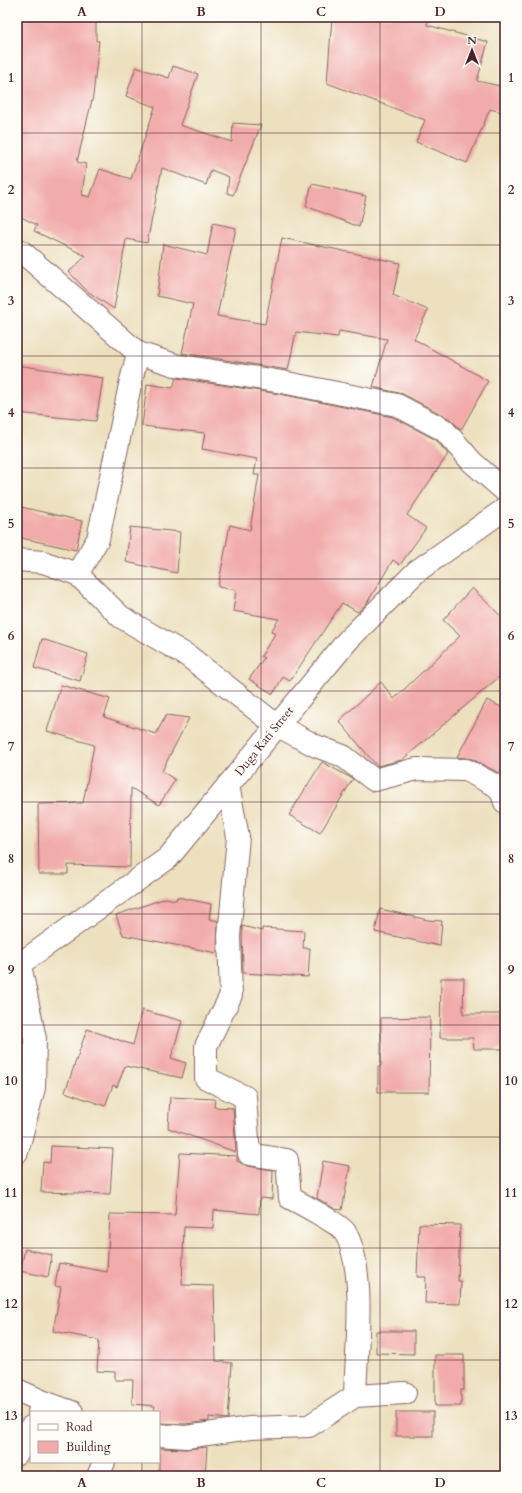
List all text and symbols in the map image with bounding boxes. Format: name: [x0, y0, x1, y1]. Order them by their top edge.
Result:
text: A: [77, 3, 87, 21]
text: B: [196, 3, 206, 21]
text: C: [316, 3, 326, 21]
text: D: [434, 3, 446, 21]
north arrow: [452, 30, 492, 70]
text: N: [467, 33, 477, 48]
text: 1: [8, 69, 14, 87]
text: 1: [508, 69, 514, 87]
text: 2: [8, 181, 15, 199]
text: 2: [508, 181, 515, 199]
text: 3: [8, 292, 15, 310]
text: 3: [508, 292, 515, 310]
text: 4: [8, 404, 15, 422]
text: 4: [508, 404, 515, 422]
text: 5: [8, 515, 14, 533]
text: 5: [508, 515, 514, 533]
text: 6: [8, 627, 15, 645]
text: 6: [508, 627, 515, 645]
street label: Duga Kati Street: [231, 703, 297, 779]
text: 7: [8, 738, 15, 756]
text: 7: [508, 738, 515, 756]
text: 8: [8, 850, 14, 868]
text: 8: [508, 850, 514, 868]
text: 9: [8, 961, 15, 979]
text: 9: [508, 961, 515, 979]
text: 10: [4, 1072, 18, 1090]
text: 10: [504, 1072, 518, 1090]
text: 11: [4, 1184, 18, 1202]
text: 11: [504, 1184, 518, 1202]
text: 12: [4, 1295, 18, 1313]
text: 12: [504, 1295, 518, 1313]
text: 13: [4, 1407, 18, 1425]
text: 13: [504, 1407, 518, 1425]
legend: [30, 1411, 160, 1463]
text: Road: [66, 1419, 93, 1435]
text: Building: [66, 1439, 111, 1455]
text: A: [77, 1474, 87, 1492]
text: B: [196, 1474, 206, 1492]
text: C: [316, 1474, 326, 1492]
text: D: [434, 1474, 446, 1492]

